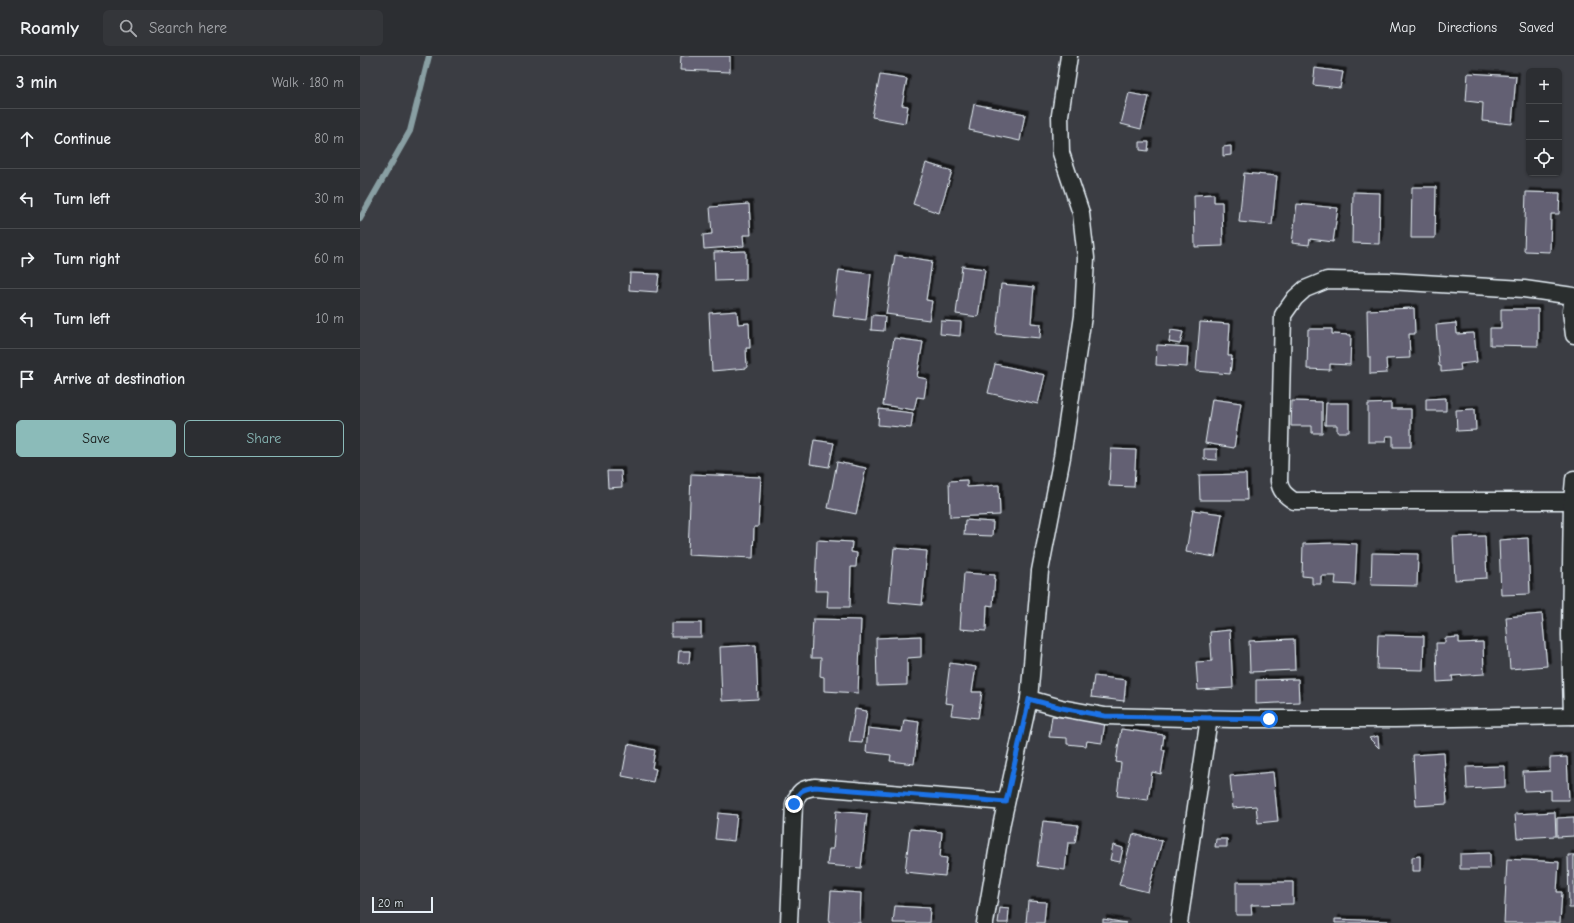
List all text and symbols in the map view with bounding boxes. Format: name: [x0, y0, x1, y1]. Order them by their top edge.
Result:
search box: [103, 10, 383, 46]
text: Roamly: [20, 17, 79, 39]
icon: search: [117, 17, 139, 39]
text: Search here: [149, 19, 227, 37]
text: Map: [1389, 19, 1416, 36]
text: Directions: [1438, 19, 1497, 36]
text: Saved: [1519, 19, 1554, 36]
map controls: [1526, 68, 1562, 176]
button: +: [1526, 68, 1562, 104]
text: 3 min: [16, 73, 57, 92]
text: Walk · 180 m: [272, 75, 344, 90]
button: −: [1526, 104, 1562, 140]
icon: ahead: [16, 128, 38, 150]
text: Continue: [54, 130, 111, 148]
text: 80 m: [314, 131, 344, 146]
button: locate: [1526, 140, 1562, 176]
icon: left: [16, 188, 38, 210]
text: Turn left: [54, 190, 110, 208]
text: 30 m: [314, 191, 344, 206]
icon: right: [16, 248, 38, 270]
text: Turn right: [54, 250, 120, 268]
text: 60 m: [314, 251, 344, 266]
icon: left: [16, 308, 38, 330]
text: Turn left: [54, 310, 110, 328]
text: 10 m: [316, 311, 344, 326]
icon: arrive: [16, 368, 38, 390]
text: Arrive at destination: [54, 370, 185, 388]
button: Save: [16, 420, 176, 457]
button: Share: [184, 420, 344, 457]
route start: [1260, 710, 1278, 728]
route end: [785, 795, 803, 813]
scale bar: [372, 895, 433, 914]
text: 20 m: [378, 897, 403, 910]

